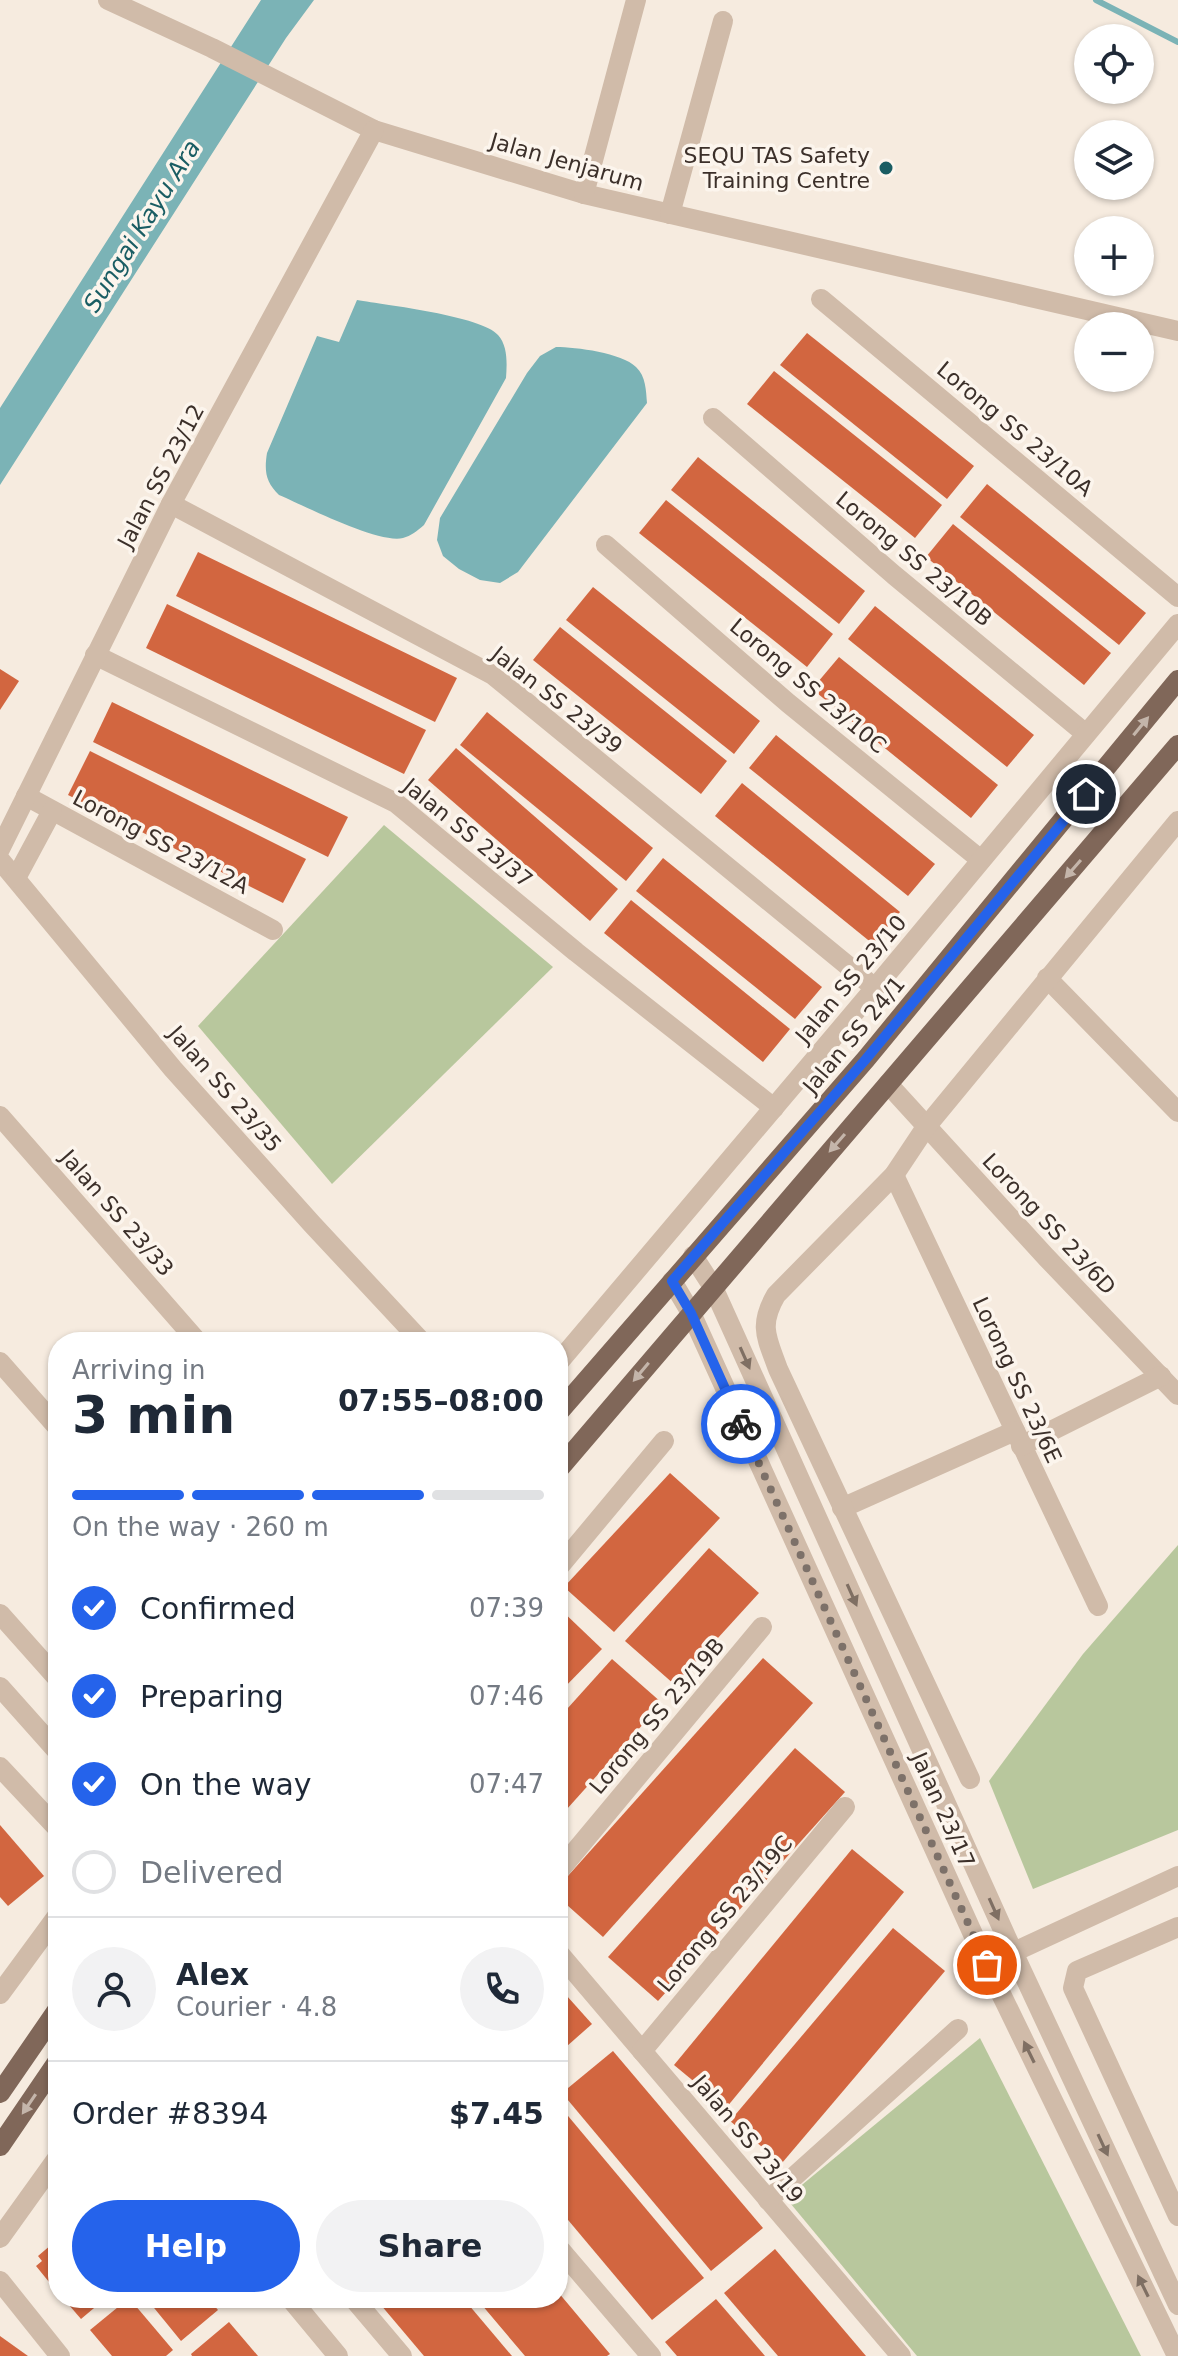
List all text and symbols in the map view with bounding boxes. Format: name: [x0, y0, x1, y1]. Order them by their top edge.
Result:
map controls: [1074, 24, 1154, 392]
button: locate: [1074, 24, 1154, 104]
button: layers: [1074, 120, 1154, 200]
street label: Jalan Jenjarum: [485, 128, 647, 196]
water label: Sungai Kayu Ara: [78, 135, 206, 317]
place label: SEQU TAS Safety Training Centre: [684, 143, 870, 193]
marker: SEQU TAS Safety Training Centre: [877, 159, 895, 177]
button: +: [1074, 216, 1154, 296]
button: −: [1074, 312, 1154, 392]
street label: Lorong SS 23/10A: [932, 357, 1098, 501]
street label: Jalan SS 23/12: [112, 400, 209, 554]
street label: Lorong SS 23/10B: [831, 487, 997, 631]
street label: Lorong SS 23/10C: [725, 613, 891, 759]
street label: Jalan SS 23/39: [485, 640, 627, 759]
one-way arrow: [1132, 717, 1149, 737]
pin: [1052, 760, 1120, 828]
street label: Jalan SS 23/37: [397, 772, 538, 893]
icon: home: [1064, 772, 1108, 816]
street label: Lorong SS 23/12A: [69, 785, 253, 899]
one-way arrow: [1065, 859, 1083, 878]
street label: Jalan SS 23/10: [789, 910, 912, 1049]
street label: Jalan SS 24/1: [797, 971, 910, 1100]
street label: Jalan SS 23/35: [162, 1019, 287, 1157]
one-way arrow: [829, 1132, 846, 1152]
street label: Jalan SS 23/33: [54, 1143, 179, 1281]
street label: Lorong SS 23/6D: [977, 1148, 1121, 1300]
street label: Lorong SS 23/6E: [968, 1293, 1066, 1467]
one-way arrow: [739, 1346, 752, 1370]
text: Arriving in: [72, 1355, 206, 1385]
one-way arrow: [633, 1362, 650, 1382]
text: 07:55–08:00: [338, 1383, 544, 1418]
courier: [701, 1384, 781, 1464]
text: 3 min: [72, 1385, 235, 1445]
icon: bike: [719, 1402, 763, 1446]
text: On the way · 260 m: [72, 1512, 329, 1542]
one-way arrow: [846, 1583, 859, 1607]
icon: check: [72, 1586, 116, 1630]
text: Confirmed: [140, 1591, 296, 1626]
text: 07:39: [469, 1593, 544, 1623]
street label: Lorong SS 23/19B: [585, 1633, 729, 1799]
icon: check: [72, 1674, 116, 1718]
text: Preparing: [140, 1679, 284, 1714]
text: 07:46: [469, 1681, 544, 1711]
street label: Jalan 23/17: [906, 1746, 980, 1872]
icon: check: [72, 1762, 116, 1806]
text: On the way: [140, 1767, 312, 1802]
text: 07:47: [469, 1769, 544, 1799]
street label: Lorong SS 23/19C: [652, 1831, 798, 1997]
text: Delivered: [140, 1855, 284, 1890]
one-way arrow: [987, 1897, 1001, 1920]
pin: [953, 1931, 1021, 1999]
icon: bag: [965, 1943, 1009, 1987]
button: person: [72, 1947, 156, 2031]
button: phone: [460, 1947, 544, 2031]
text: Alex: [176, 1957, 249, 1992]
text: Courier · 4.8: [176, 1992, 337, 2022]
one-way arrow: [1022, 2040, 1036, 2064]
street label: Jalan SS 23/19: [686, 2069, 809, 2208]
one-way arrow: [22, 2093, 37, 2114]
text: Order #8394: [72, 2096, 268, 2131]
text: $7.45: [449, 2096, 544, 2131]
one-way arrow: [1096, 2133, 1110, 2156]
button: Help: [72, 2200, 300, 2292]
button: Share: [316, 2200, 544, 2292]
one-way arrow: [1136, 2274, 1150, 2297]

